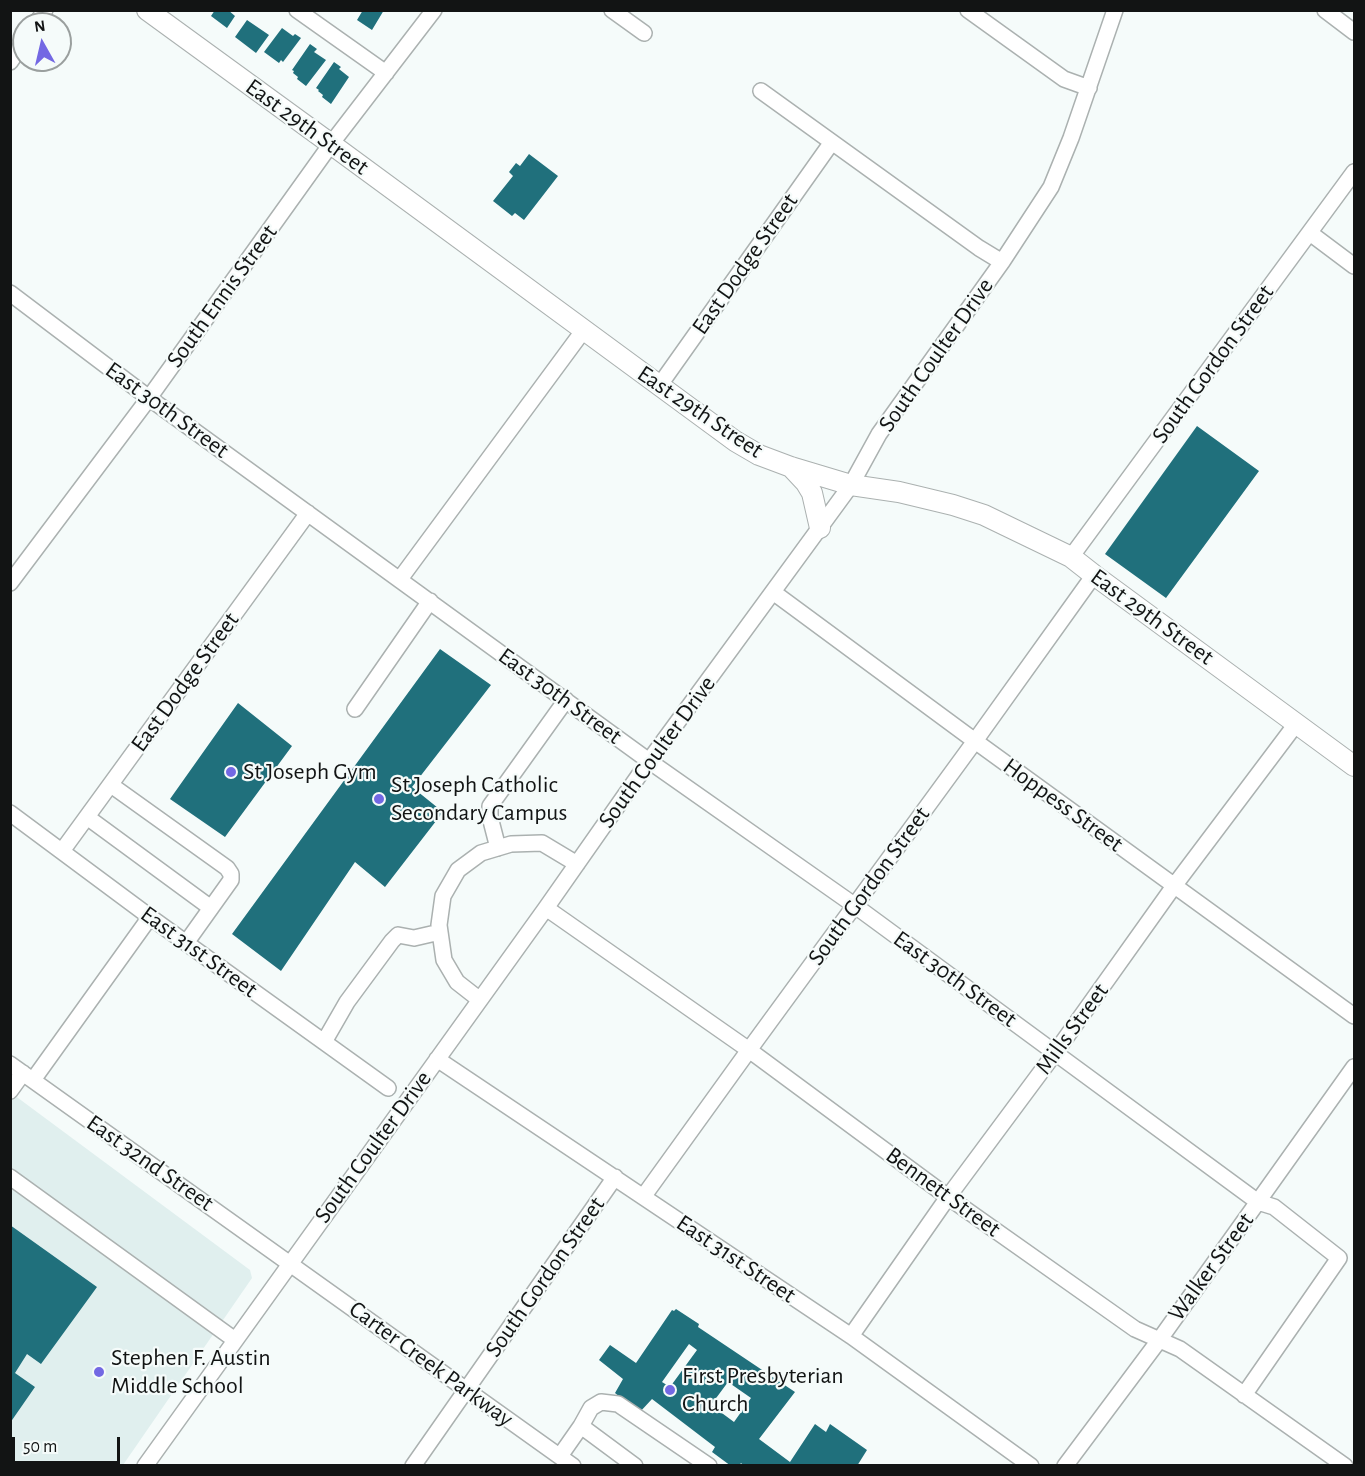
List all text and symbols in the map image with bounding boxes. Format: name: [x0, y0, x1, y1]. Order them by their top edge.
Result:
north arrow: [12, 12, 72, 72]
text: N: [33, 17, 46, 35]
street label: East 29th Street: [240, 73, 374, 181]
street label: East Dodge Street: [686, 188, 804, 340]
street label: South Ennis Street: [160, 219, 284, 373]
street label: South Coulter Drive: [872, 273, 1000, 437]
street label: South Gordon Street: [1146, 279, 1280, 449]
street label: East 30th Street: [100, 355, 234, 465]
street label: East 29th Street: [632, 359, 768, 465]
street label: East 29th Street: [1085, 563, 1219, 671]
street label: East Dodge Street: [125, 607, 245, 757]
street label: East 30th Street: [493, 641, 627, 751]
street label: South Coulter Drive: [592, 670, 722, 834]
street label: Hoppess Street: [997, 752, 1129, 858]
place label: St Joseph Gym: [243, 758, 377, 786]
marker: St Joseph Gym: [224, 765, 238, 779]
place label: St Joseph Catholic Secondary Campus: [391, 771, 567, 827]
marker: St Joseph Catholic Secondary Campus: [372, 792, 386, 806]
street label: South Gordon Street: [802, 801, 936, 971]
street label: East 31st Street: [135, 900, 263, 1004]
street label: East 30th Street: [888, 924, 1022, 1034]
street label: Mills Street: [1029, 978, 1115, 1080]
street label: South Coulter Drive: [308, 1065, 438, 1229]
street label: East 32nd Street: [81, 1109, 219, 1217]
street label: Bennett Street: [880, 1141, 1006, 1243]
street label: South Gordon Street: [479, 1191, 611, 1363]
street label: Walker Street: [1162, 1207, 1260, 1327]
street label: East 31st Street: [671, 1209, 801, 1309]
street label: Carter Creek Parkway: [343, 1295, 519, 1433]
place label: Stephen F. Austin Middle School: [111, 1344, 271, 1400]
place label: First Presbyterian Church: [682, 1362, 844, 1418]
marker: Stephen F. Austin Middle School: [92, 1365, 106, 1379]
marker: First Presbyterian Church: [663, 1383, 677, 1397]
scale bar: [15, 1425, 123, 1463]
text: 50 m: [23, 1438, 57, 1456]

